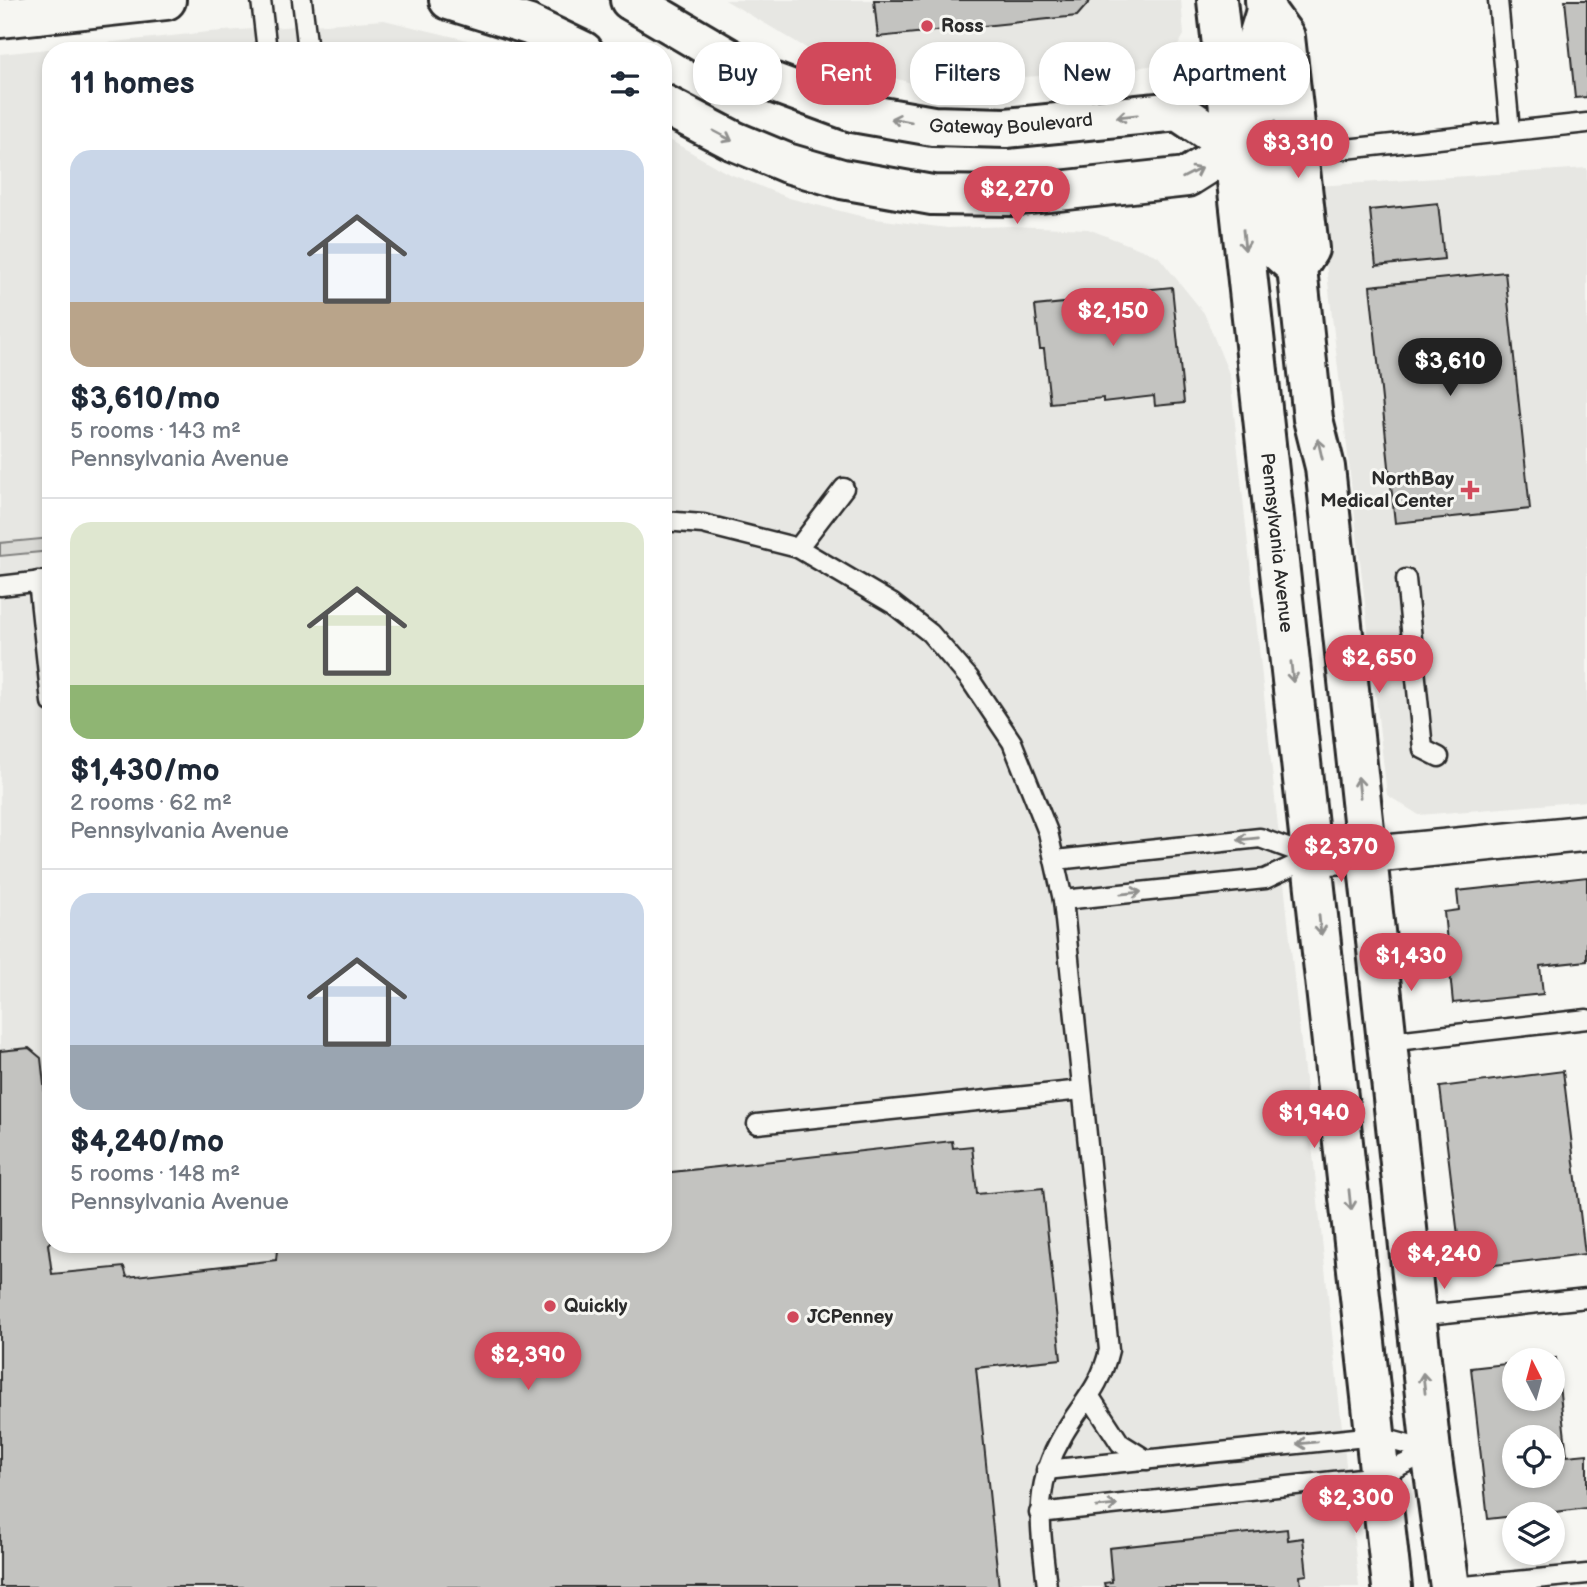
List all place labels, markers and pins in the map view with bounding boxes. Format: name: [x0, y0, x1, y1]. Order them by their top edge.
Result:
place label: Ross: [941, 15, 984, 38]
marker: Ross: [919, 18, 935, 34]
pin: $3,310: [1241, 120, 1355, 180]
pin: $2,270: [960, 166, 1074, 226]
pin: $2,150: [1056, 288, 1170, 348]
pin: $3,610: [1393, 338, 1507, 398]
place label: NorthBay Medical Center: [1320, 468, 1454, 513]
marker: NorthBay Medical Center: [1460, 480, 1480, 500]
pin: $2,650: [1322, 636, 1436, 695]
pin: $2,370: [1284, 824, 1398, 884]
pin: $1,430: [1354, 934, 1468, 993]
pin: $1,940: [1257, 1090, 1371, 1150]
pin: $4,240: [1387, 1232, 1501, 1291]
place label: Quickly: [564, 1295, 628, 1318]
marker: Quickly: [542, 1298, 558, 1314]
place label: JCPenney: [807, 1306, 893, 1329]
marker: JCPenney: [785, 1309, 801, 1325]
pin: $2,390: [471, 1332, 585, 1392]
pin: $2,300: [1299, 1476, 1413, 1535]

